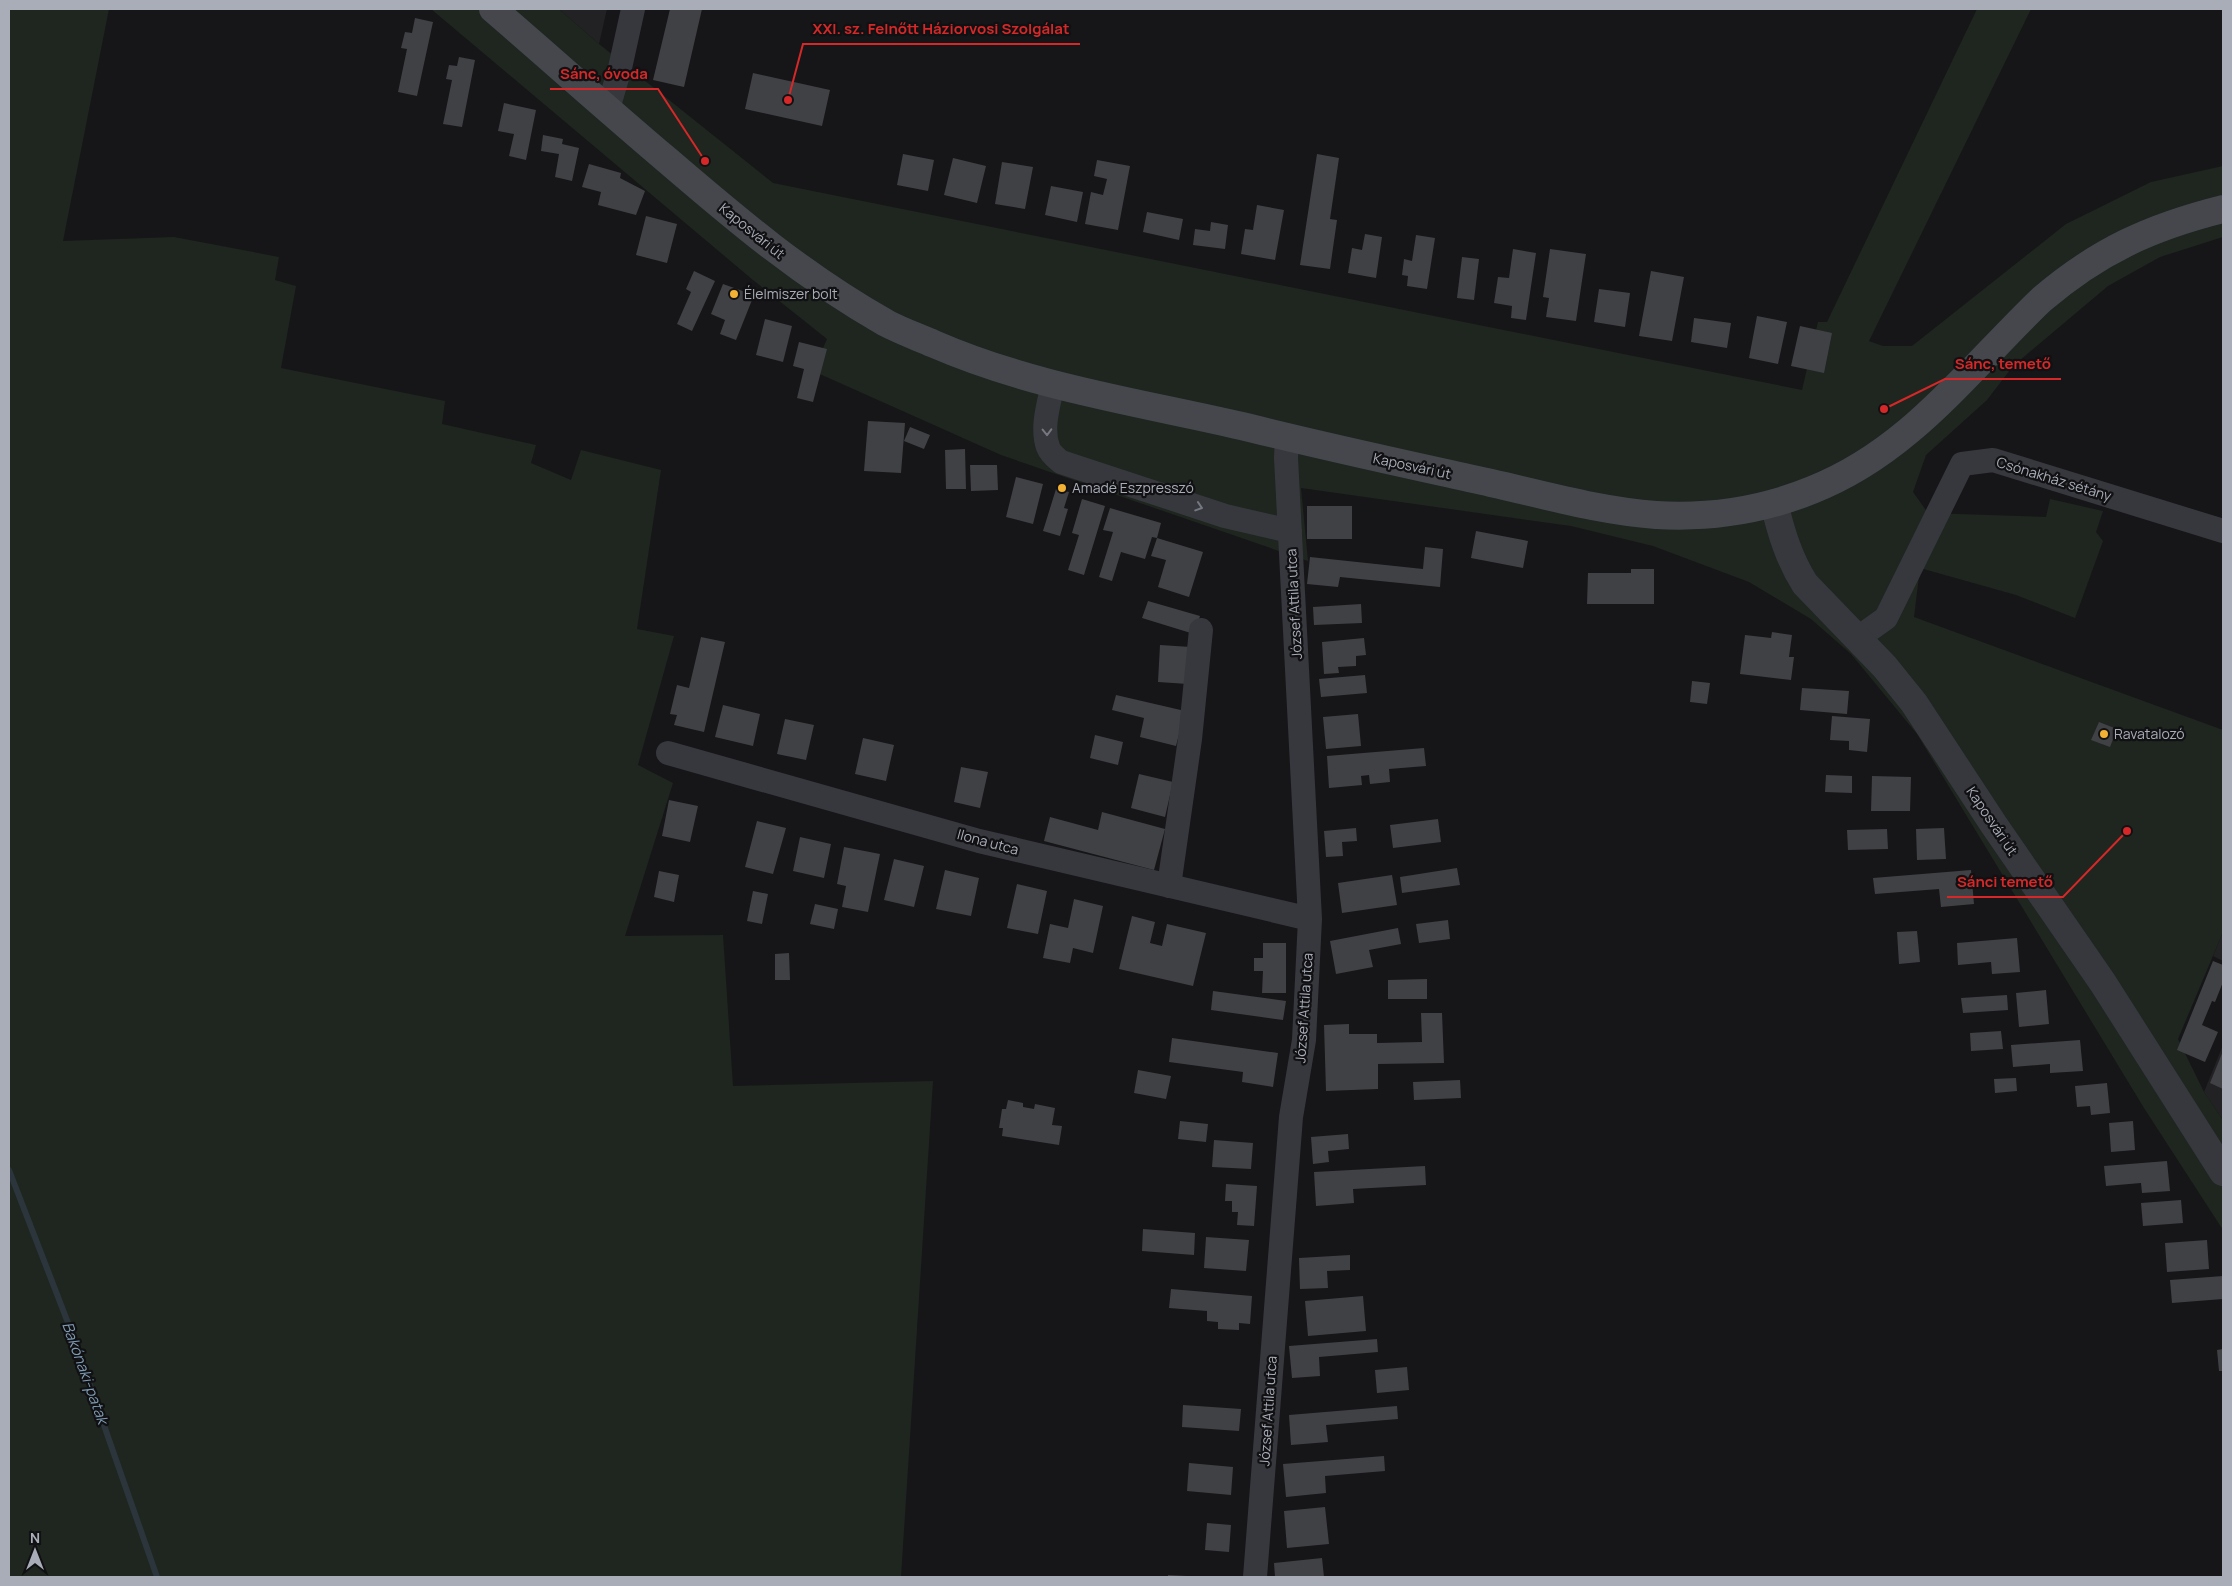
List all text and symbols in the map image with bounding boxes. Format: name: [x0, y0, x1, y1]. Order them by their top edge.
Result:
callout: XXI. sz. Felnőtt Háziorvosi Szolgálat: [803, 14, 1080, 44]
text: XXI. sz. Felnőtt Háziorvosi Szolgálat: [813, 18, 1069, 39]
callout: Sánc, óvoda: [550, 59, 658, 89]
text: Sánc, óvoda: [560, 63, 648, 84]
street label: Kaposvári út: [716, 198, 789, 263]
place label: Élelmiszer bolt: [744, 284, 838, 303]
marker: Élelmiszer bolt: [728, 288, 740, 300]
callout: Sánc, temető: [1945, 349, 2061, 379]
text: Sánc, temető: [1955, 353, 2051, 374]
one-way arrow: [1042, 428, 1052, 436]
street label: Kaposvári út: [1371, 448, 1453, 483]
street label: Csónakház sétány: [1994, 452, 2115, 505]
place label: Amadé Eszpresszó: [1072, 478, 1194, 497]
marker: Amadé Eszpresszó: [1056, 482, 1068, 494]
one-way arrow: [1194, 501, 1202, 511]
street label: József Attila utca: [1281, 548, 1306, 660]
place label: Ravatalozó: [2114, 724, 2185, 743]
marker: Ravatalozó: [2098, 728, 2110, 740]
street label: Kaposvári út: [1962, 783, 2023, 859]
street label: Ilona utca: [955, 824, 1021, 859]
callout: Sánci temető: [1947, 867, 2063, 897]
text: Sánci temető: [1957, 871, 2053, 892]
street label: József Attila utca: [1290, 952, 1317, 1064]
water label: Bakónaki-patak: [57, 1319, 115, 1429]
street label: József Attila utca: [1254, 1355, 1281, 1467]
north arrow: [10, 1526, 60, 1576]
text: N: [30, 1528, 40, 1547]

